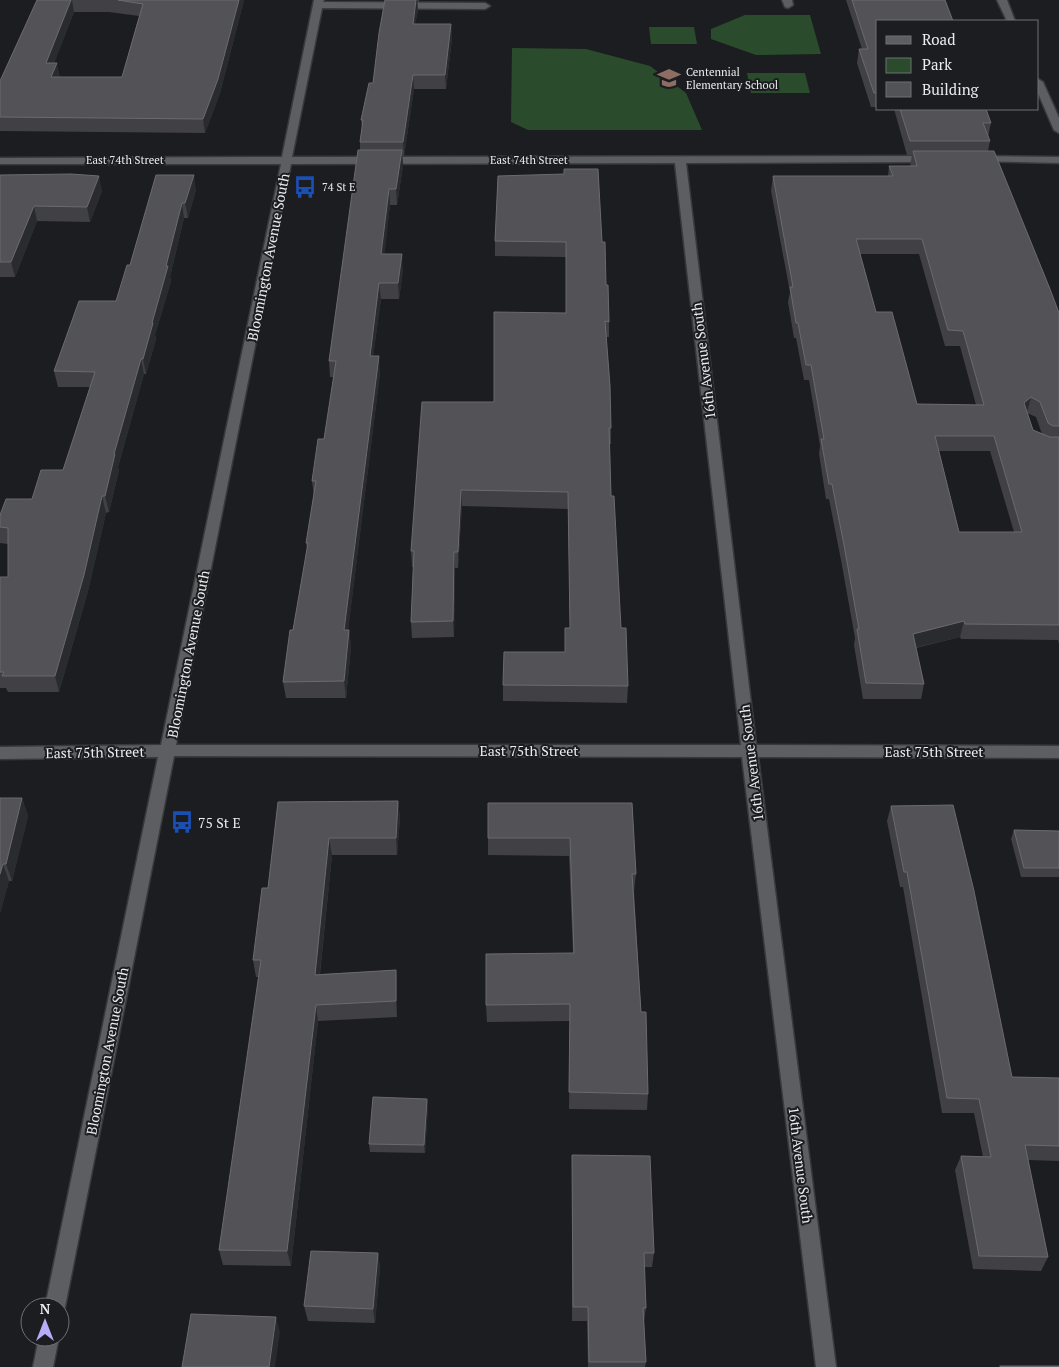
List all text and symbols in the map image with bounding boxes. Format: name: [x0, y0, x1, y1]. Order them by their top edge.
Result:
legend: [876, 20, 1039, 110]
text: Road: [922, 29, 955, 49]
text: Park: [922, 54, 952, 74]
school or university icon: Centennial Elementary School: [656, 65, 682, 91]
place label: Centennial Elementary School: [686, 65, 778, 92]
text: Building: [922, 79, 980, 99]
street label: East 74th Street: [86, 153, 164, 167]
street label: East 74th Street: [490, 153, 568, 167]
street label: Bloomington Avenue South: [242, 171, 294, 343]
bus stop icon: 74 St E: [292, 174, 318, 200]
place label: 74 St E: [322, 180, 355, 194]
street label: 16th Avenue South: [686, 302, 720, 420]
street label: Bloomington Avenue South: [162, 568, 214, 740]
street label: 16th Avenue South: [734, 704, 768, 822]
street label: East 75th Street: [480, 741, 579, 760]
street label: East 75th Street: [45, 742, 145, 762]
street label: East 75th Street: [885, 742, 984, 761]
bus stop icon: 75 St E: [169, 809, 195, 835]
place label: 75 St E: [198, 813, 241, 832]
street label: Bloomington Avenue South: [81, 965, 133, 1137]
street label: 16th Avenue South: [784, 1106, 818, 1224]
north arrow: [20, 1297, 70, 1347]
text: N: [40, 1299, 51, 1318]

